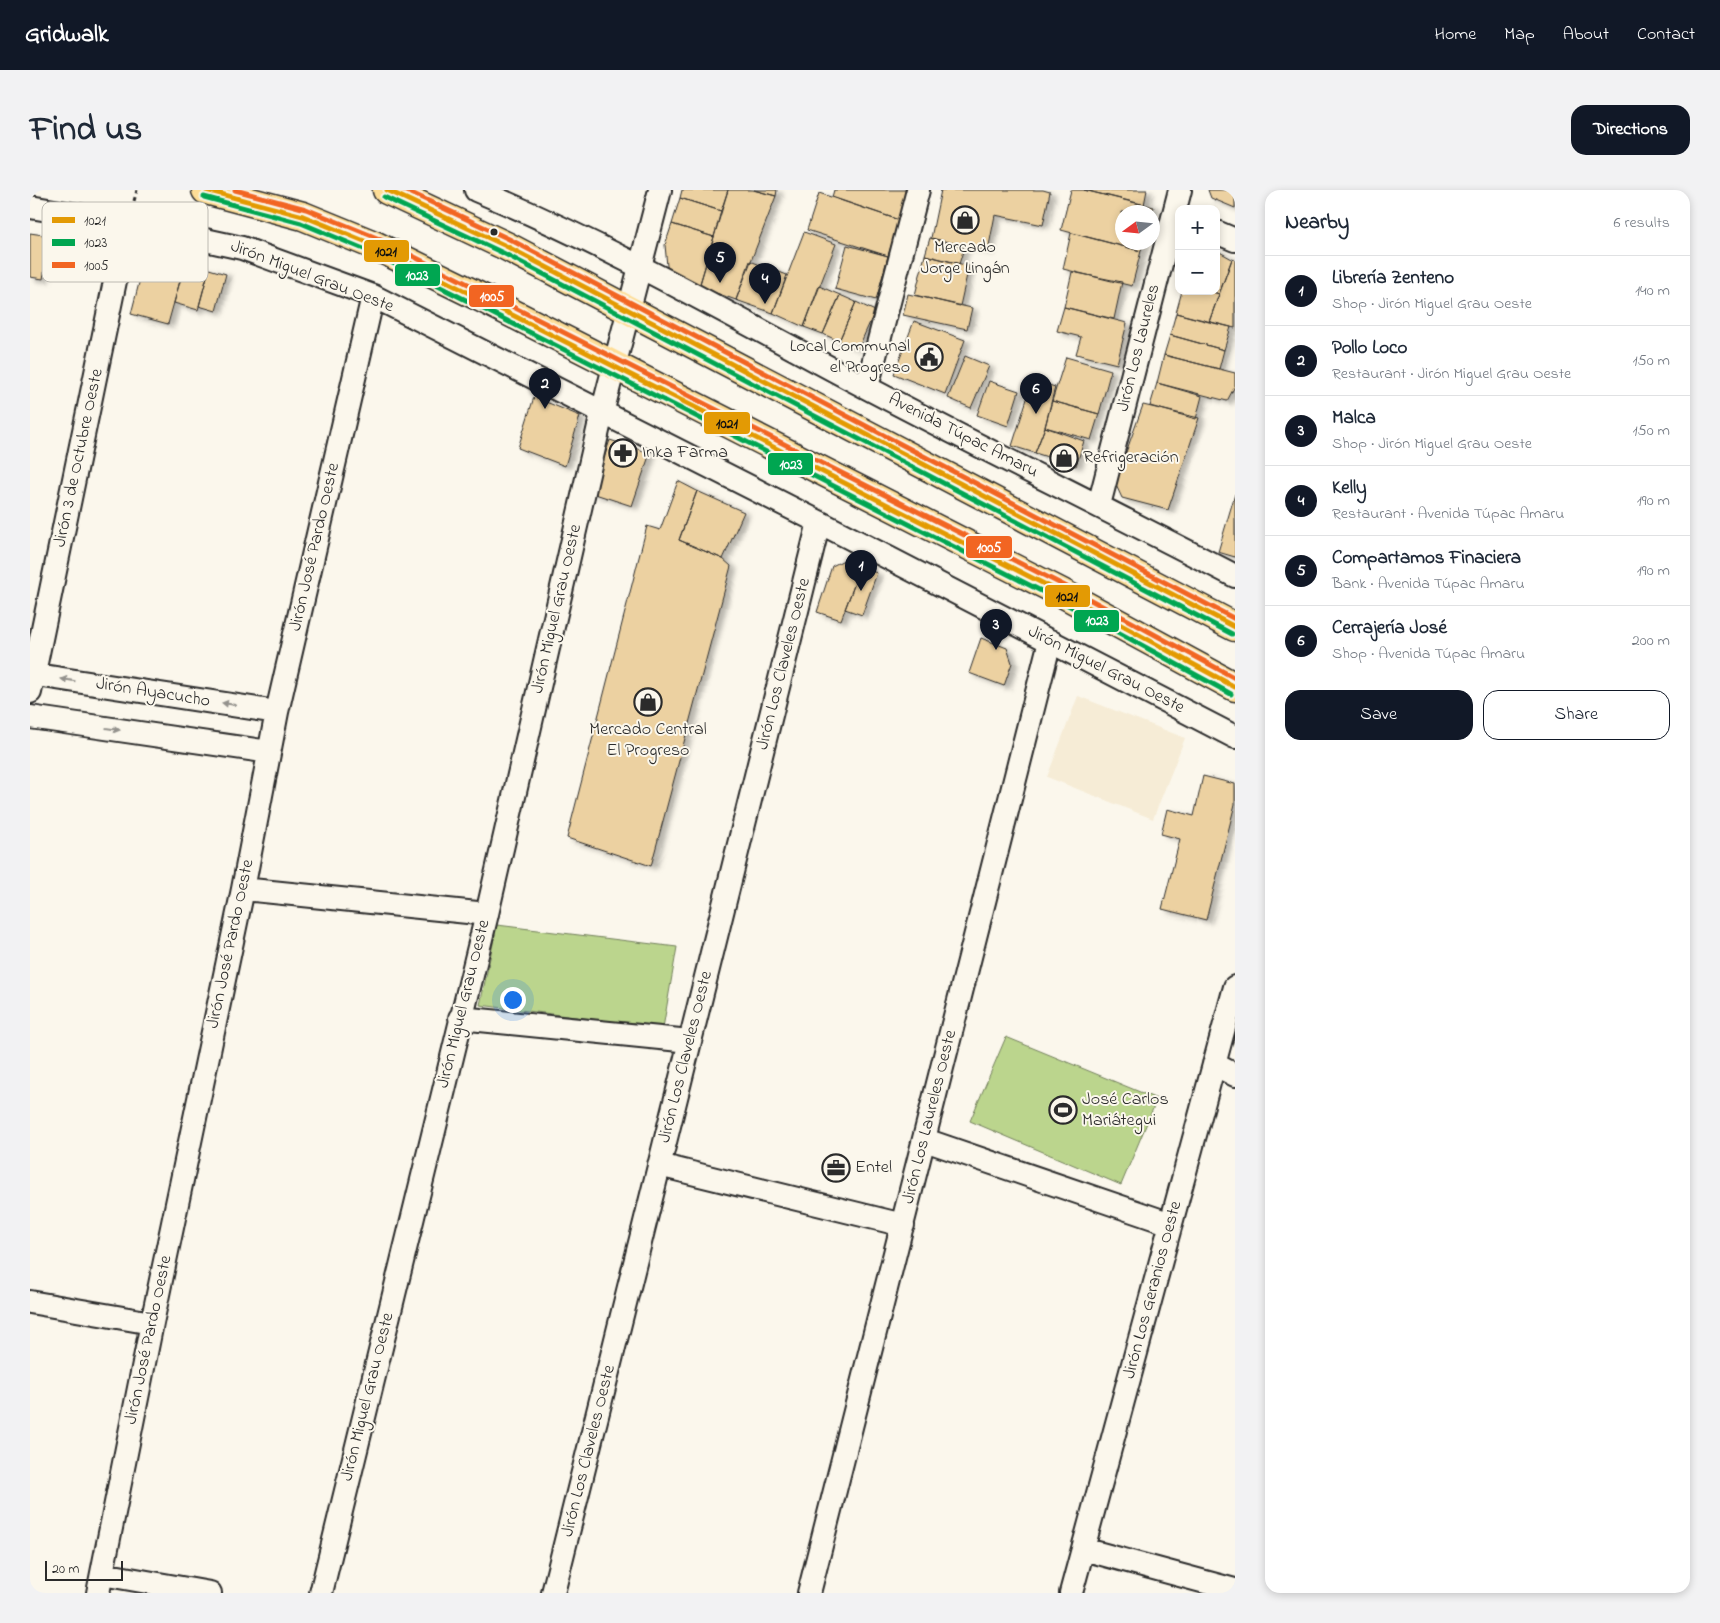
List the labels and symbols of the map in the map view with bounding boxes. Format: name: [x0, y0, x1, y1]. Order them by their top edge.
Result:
legend: [42, 202, 208, 282]
shop icon: Mercado Jorge Lingán: [950, 205, 980, 235]
north arrow: [1115, 205, 1160, 250]
text: 1021: [84, 211, 106, 232]
unlabelled marker: [489, 227, 499, 237]
text: 1023: [84, 233, 107, 254]
street label: Jirón Miguel Grau Oeste: [226, 234, 398, 321]
place label: Mercado Jorge Lingán: [920, 235, 1010, 283]
line badge: 1021: [363, 239, 410, 263]
text: 1021: [375, 242, 397, 263]
pin: 5: [704, 242, 736, 283]
text: 1005: [84, 256, 109, 277]
line badge: 1023: [394, 263, 441, 287]
pin: 4: [749, 263, 781, 304]
text: 1023: [405, 266, 429, 287]
street label: Jirón Los Laureles: [1111, 282, 1167, 414]
line badge: 1005: [468, 284, 515, 308]
text: 1005: [480, 287, 504, 308]
place label: Local Communal el Progreso: [790, 334, 910, 382]
public building icon: Local Communal el Progreso: [914, 342, 944, 372]
street label: Jirón 3 de Octubre Oeste: [47, 365, 111, 550]
pin: 2: [529, 368, 561, 409]
pin: 6: [1020, 373, 1052, 414]
street label: Avenida Túpac Amaru: [884, 387, 1042, 485]
line badge: 1021: [703, 411, 751, 435]
text: 1021: [716, 414, 738, 435]
pharmacy icon: Inka Farma: [608, 438, 638, 468]
place label: Inka Farma: [642, 440, 728, 466]
shop icon: Refrigeración: [1049, 443, 1079, 473]
place label: Refrigeración: [1083, 445, 1179, 472]
line badge: 1023: [767, 452, 814, 476]
text: 1023: [779, 455, 803, 476]
street label: Jirón José Pardo Oeste: [283, 459, 347, 634]
street label: Jirón Miguel Grau Oeste: [525, 521, 590, 696]
line badge: 1005: [965, 535, 1013, 559]
text: 1005: [977, 538, 1001, 559]
pin: 1: [845, 550, 877, 591]
street label: Jirón Los Claveles Oeste: [750, 575, 818, 753]
line badge: 1021: [1044, 584, 1091, 608]
text: 1021: [1056, 587, 1078, 608]
pin: 3: [980, 609, 1012, 650]
line badge: 1023: [1073, 609, 1120, 633]
text: 1023: [1085, 611, 1109, 632]
street label: Jirón Miguel Grau Oeste: [1023, 619, 1190, 722]
street label: Jirón Ayacucho: [94, 671, 212, 715]
one-way arrow: [60, 675, 76, 683]
shop icon: Mercado Central El Progreso: [633, 687, 663, 717]
one-way arrow: [220, 700, 236, 708]
place label: Mercado Central El Progreso: [589, 717, 707, 765]
one-way arrow: [105, 726, 121, 734]
street label: Jirón José Pardo Oeste: [200, 856, 262, 1031]
street label: Jirón Miguel Grau Oeste: [430, 916, 499, 1091]
street label: Jirón Los Claveles Oeste: [652, 968, 720, 1146]
your location: [500, 987, 526, 1013]
street label: Jirón Los Laureles Oeste: [896, 1026, 964, 1207]
place label: José Carlos Mariátegui: [1082, 1087, 1169, 1135]
sports icon: José Carlos Mariátegui: [1048, 1095, 1078, 1125]
office icon: Entel: [821, 1153, 851, 1183]
place label: Entel: [855, 1155, 892, 1181]
street label: Jirón Los Geranios Oeste: [1117, 1197, 1189, 1382]
street label: Jirón José Pardo Oeste: [118, 1252, 180, 1427]
street label: Jirón Miguel Grau Oeste: [334, 1309, 403, 1484]
street label: Jirón Los Claveles Oeste: [555, 1362, 623, 1540]
scale bar: [45, 1558, 122, 1581]

